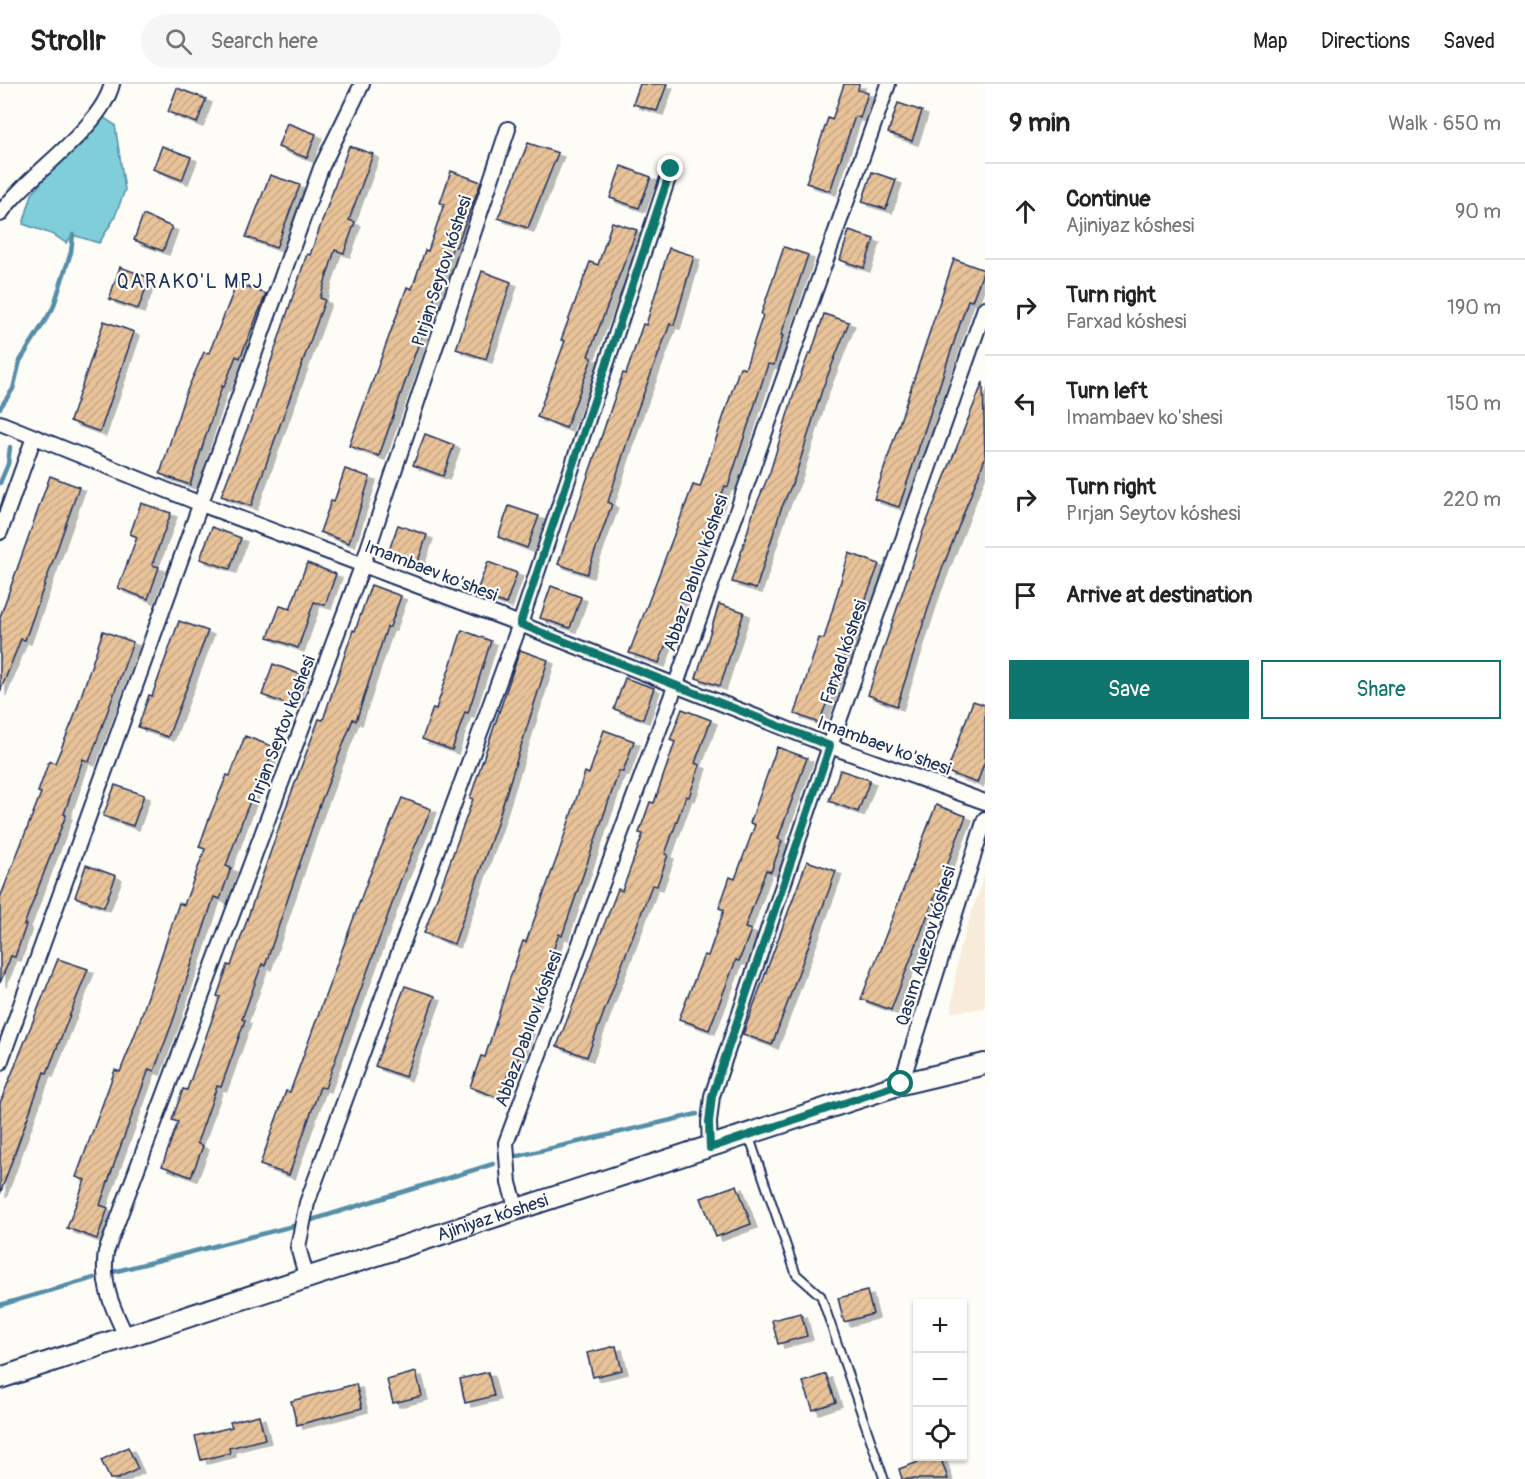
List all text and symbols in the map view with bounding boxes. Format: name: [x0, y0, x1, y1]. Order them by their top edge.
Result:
search box: [141, 14, 561, 68]
text: Strollr: [30, 24, 105, 59]
icon: search: [162, 25, 195, 58]
text: Search here: [210, 27, 318, 55]
text: Map: [1253, 28, 1288, 55]
text: Directions: [1321, 28, 1410, 55]
text: Saved: [1443, 28, 1495, 55]
text: 9 min: [1009, 107, 1070, 139]
text: Walk · 650 m: [1388, 111, 1501, 136]
route end: [657, 155, 683, 181]
text: Continue: [1066, 185, 1150, 213]
street label: Pırjan Seytov kóshesi: [407, 193, 477, 349]
icon: ahead: [1009, 195, 1042, 228]
text: 90 m: [1455, 199, 1501, 224]
text: Ajiniyaz kóshesi: [1066, 213, 1194, 238]
district label: QARAKO'L MPJ: [116, 269, 264, 294]
text: Turn right: [1066, 281, 1156, 309]
icon: right: [1009, 291, 1042, 324]
text: 190 m: [1447, 295, 1501, 320]
text: Farxad kóshesi: [1066, 309, 1187, 334]
text: Turn left: [1066, 377, 1148, 405]
icon: left: [1009, 387, 1042, 420]
text: 150 m: [1447, 391, 1501, 416]
text: Imambaev ko'shesi: [1066, 405, 1223, 430]
text: Turn right: [1066, 473, 1156, 501]
icon: right: [1009, 483, 1042, 516]
text: 220 m: [1443, 487, 1501, 512]
street label: Abbaz Dabılov kóshesi: [658, 492, 734, 654]
text: Pırjan Seytov kóshesi: [1066, 501, 1241, 526]
street label: Imambaev ko'shesi: [361, 535, 501, 607]
icon: arrive: [1009, 579, 1042, 612]
text: Arrive at destination: [1066, 581, 1252, 609]
street label: Farxad kóshesi: [815, 597, 873, 707]
street label: Pırjan Seytov kóshesi: [243, 652, 321, 808]
button: Save: [1009, 660, 1249, 719]
button: Share: [1261, 660, 1501, 719]
street label: Imambaev ko'shesi: [814, 711, 954, 781]
street label: Qasım Auezov kóshesi: [891, 863, 961, 1029]
street label: Abbaz Dabılov kóshesi: [490, 948, 568, 1110]
route start: [887, 1070, 913, 1096]
street label: Ajiniyaz kóshesi: [434, 1188, 551, 1246]
map controls: [913, 1299, 967, 1461]
button: +: [913, 1299, 967, 1353]
button: −: [913, 1353, 967, 1407]
button: locate: [913, 1407, 967, 1461]

